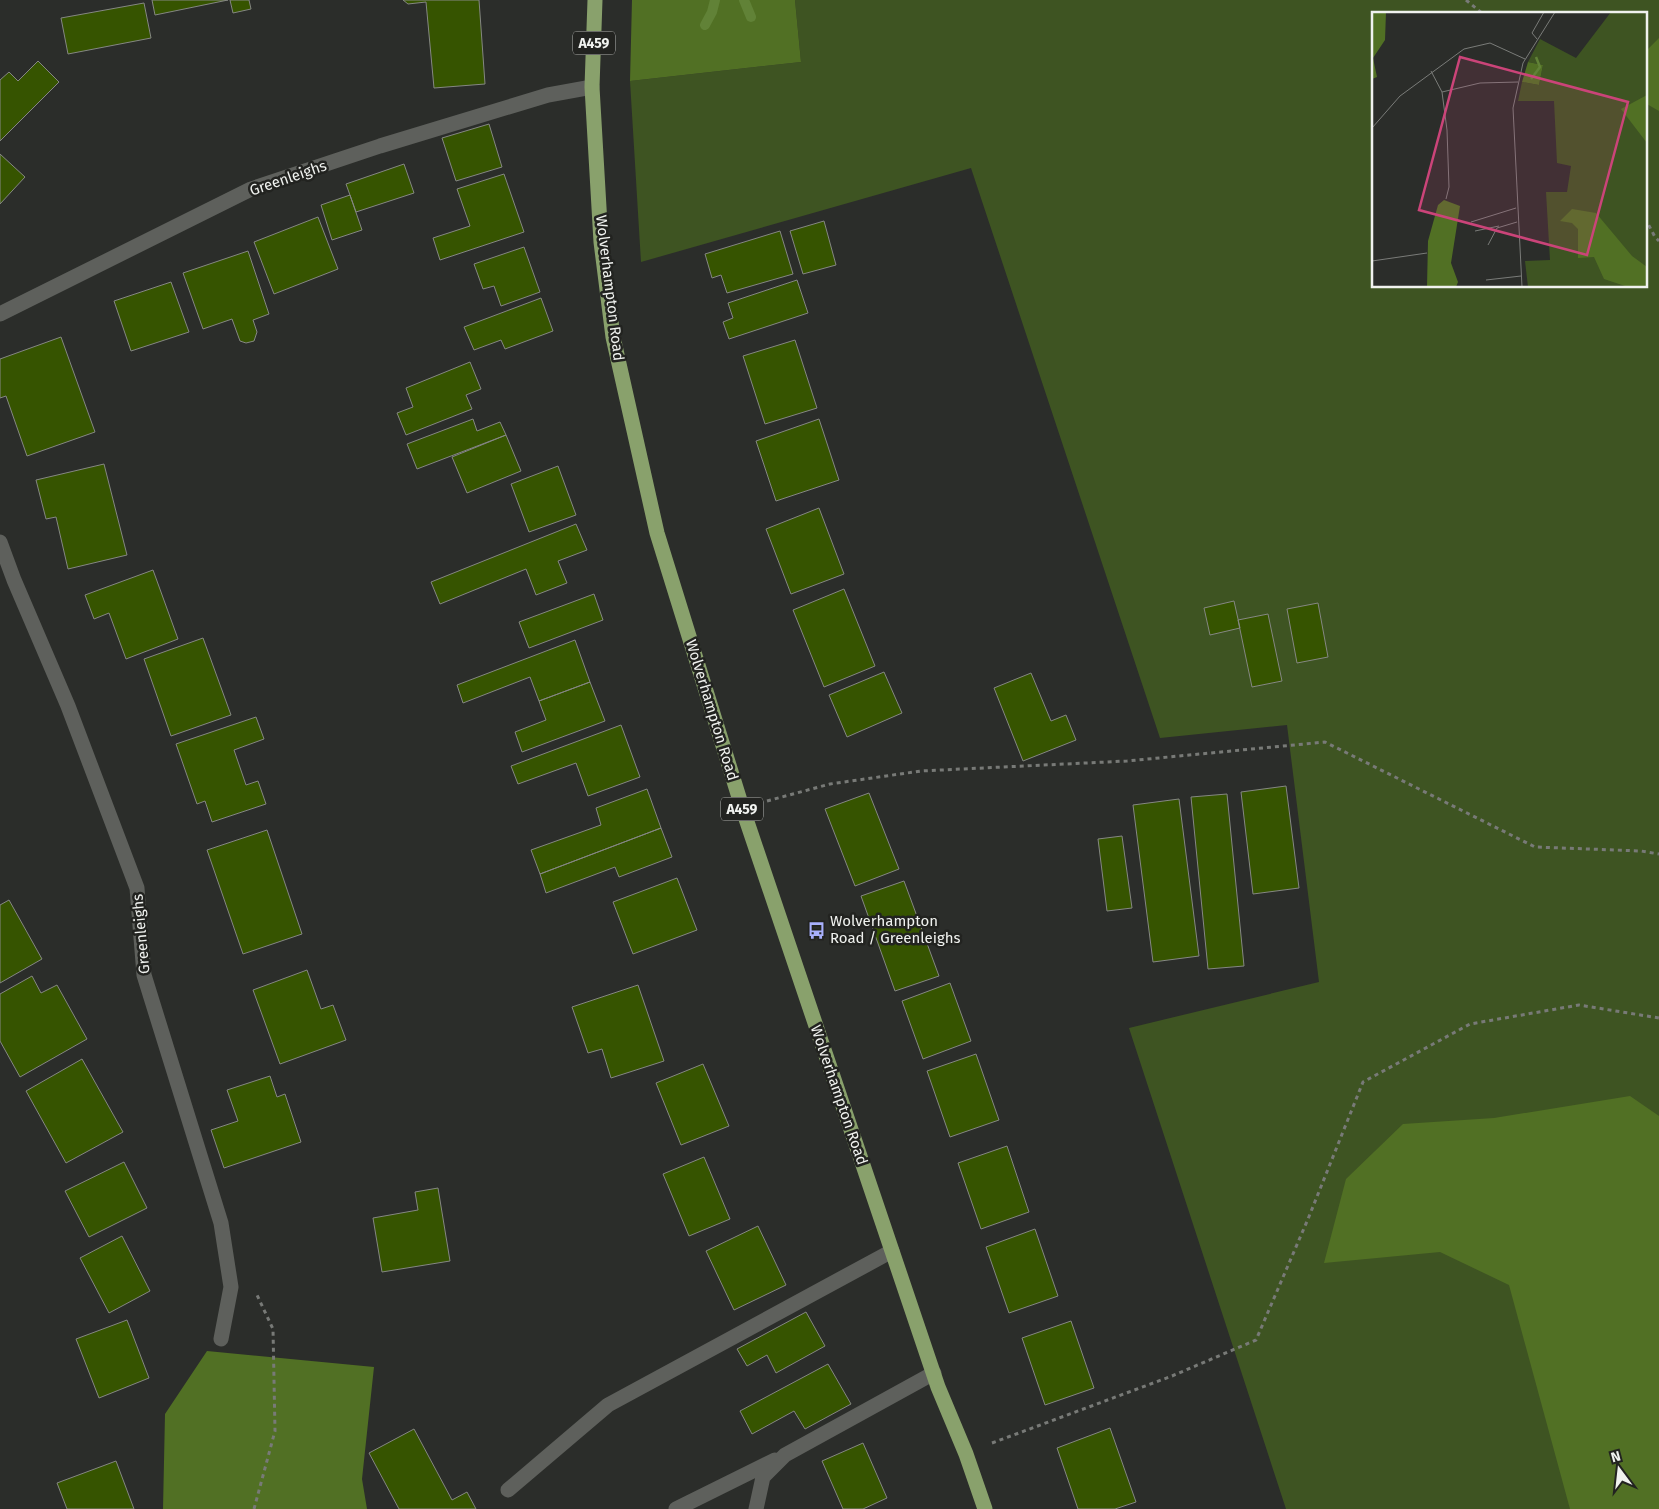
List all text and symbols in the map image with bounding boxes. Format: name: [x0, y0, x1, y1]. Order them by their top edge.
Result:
inset map: [1372, 12, 1646, 288]
road number: A459: [573, 32, 615, 54]
street label: Greenleighs: [247, 156, 329, 200]
street label: Wolverhampton Road: [592, 214, 628, 362]
street label: Wolverhampton Road: [682, 637, 742, 783]
road number: A459: [721, 798, 763, 821]
street label: Greenleighs: [129, 893, 153, 975]
place label: Wolverhampton Road / Greenleighs: [830, 912, 961, 947]
bus stop icon: Wolverhampton Road / Greenleighs: [806, 920, 826, 940]
street label: Wolverhampton Road: [807, 1023, 871, 1167]
north arrow: [1594, 1444, 1644, 1494]
text: N: [1609, 1448, 1622, 1466]

